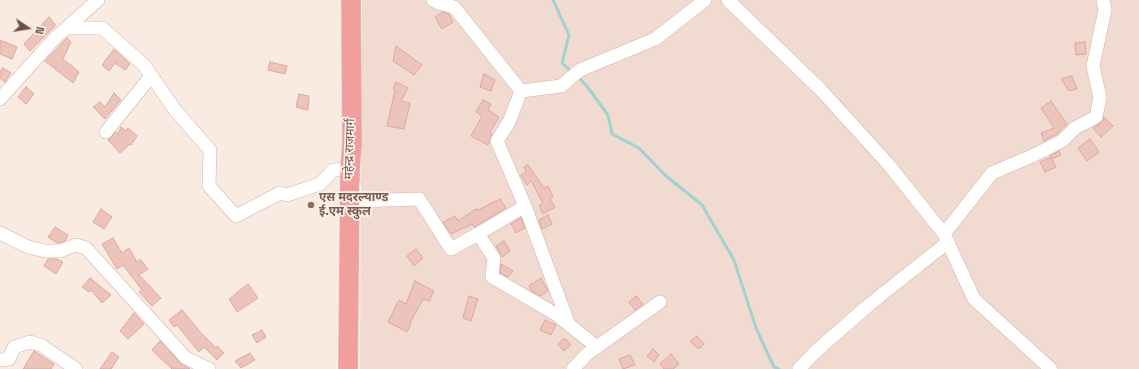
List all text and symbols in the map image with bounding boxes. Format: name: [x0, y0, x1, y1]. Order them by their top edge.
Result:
north arrow: [8, 8, 48, 48]
text: N: [32, 25, 47, 36]
street label: महेन्द्र राजमार्ग: [342, 118, 358, 180]
place label: एस मदरल्याण्ड ई.एम स्कुल: [319, 191, 388, 219]
marker: एस मदरल्याण्ड ई.एम स्कुल: [306, 200, 316, 210]

